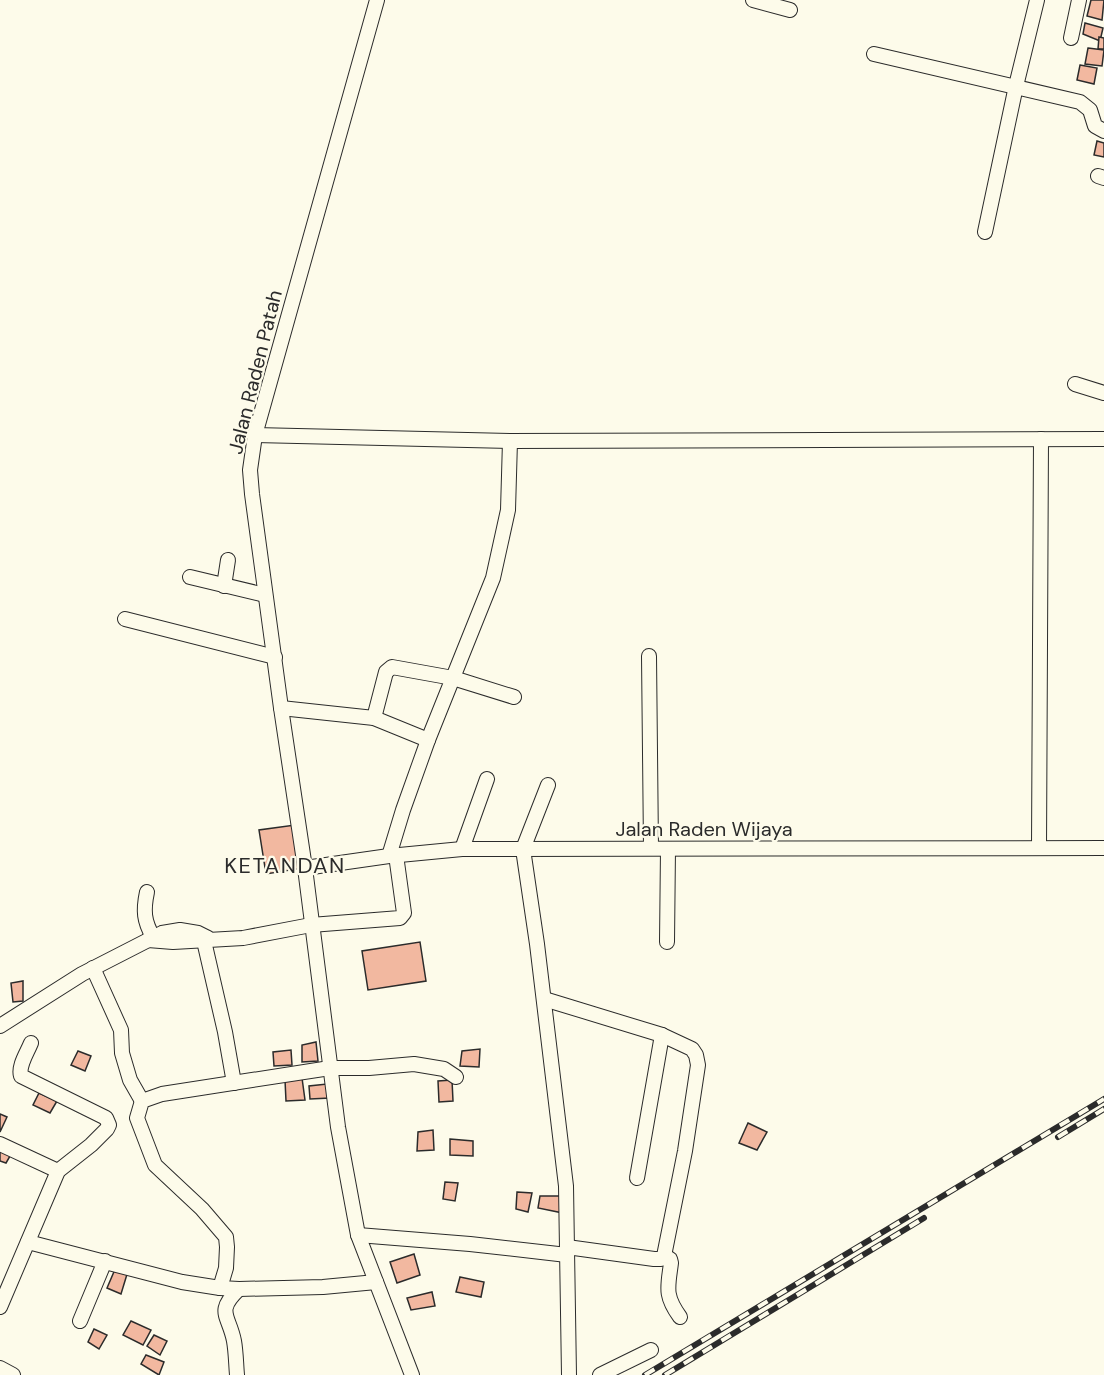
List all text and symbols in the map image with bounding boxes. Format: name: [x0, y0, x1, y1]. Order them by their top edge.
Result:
street label: Jalan Raden Patah: [222, 287, 288, 457]
street label: Jalan Raden Wijaya: [615, 816, 793, 842]
district label: KETANDAN: [224, 851, 346, 880]

